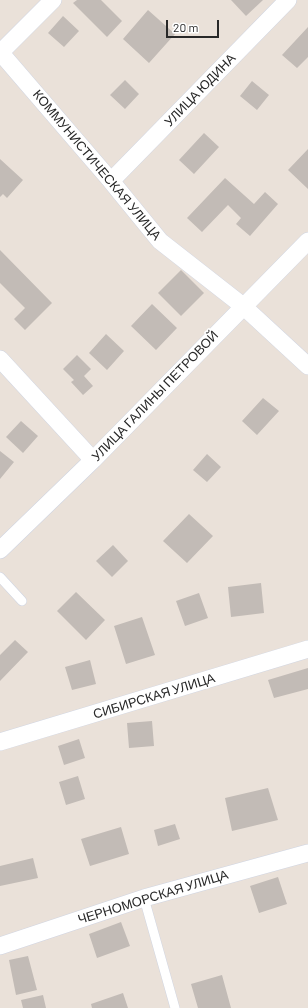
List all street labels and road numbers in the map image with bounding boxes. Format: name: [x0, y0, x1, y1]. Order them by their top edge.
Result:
street label: УЛИЦА ЮДИНА: [161, 50, 239, 130]
street label: КОММУНИСТИЧЕСКАЯ УЛИЦА: [30, 87, 164, 243]
street label: УЛИЦА ГАЛИНЫ ПЕТРОВОЙ: [89, 328, 221, 464]
street label: СИБИРСКАЯ УЛИЦА: [91, 670, 217, 722]
street label: ЧЕРНОМОРСКАЯ УЛИЦА: [76, 867, 230, 927]

